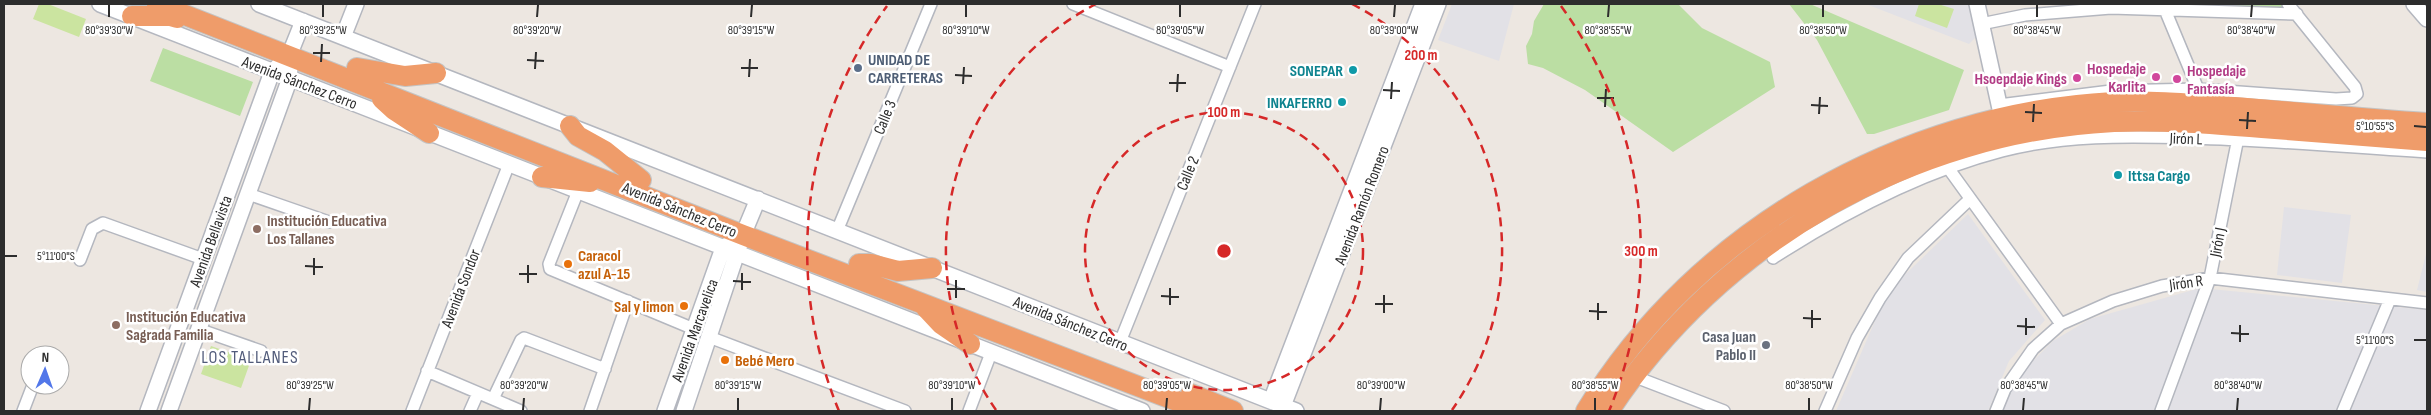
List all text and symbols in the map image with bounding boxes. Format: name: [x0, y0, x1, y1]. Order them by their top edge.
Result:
text: 80°39'30"W: [85, 23, 133, 38]
text: 80°39'25"W: [299, 23, 347, 38]
text: 80°39'20"W: [513, 23, 561, 38]
text: 80°39'15"W: [728, 23, 775, 38]
text: 80°39'10"W: [942, 23, 990, 38]
text: 80°39'05"W: [1156, 23, 1204, 38]
text: 80°39'00"W: [1370, 23, 1418, 38]
text: 80°38'55"W: [1584, 23, 1632, 38]
text: 80°38'50"W: [1799, 23, 1847, 38]
text: 80°38'45"W: [2013, 23, 2061, 38]
text: 80°38'40"W: [2227, 23, 2275, 38]
text: 200 m: [1404, 46, 1438, 65]
place label: UNIDAD DE CARRETERAS: [868, 51, 943, 88]
street label: Avenida Sánchez Cerro: [238, 52, 360, 114]
place label: Hospedaje Karlita: [2087, 60, 2146, 97]
marker: UNIDAD DE CARRETERAS: [852, 62, 864, 74]
place label: SONEPAR: [1290, 62, 1343, 81]
place label: Hospedaje Fantasía: [2187, 62, 2246, 99]
marker: SONEPAR: [1347, 64, 1359, 76]
place label: Hsoepdaje Kings: [1974, 70, 2067, 89]
marker: Hospedaje Karlita: [2150, 71, 2162, 83]
marker: Hsoepdaje Kings: [2071, 72, 2083, 84]
marker: Hospedaje Fantasía: [2171, 73, 2183, 85]
place label: INKAFERRO: [1267, 94, 1332, 113]
marker: INKAFERRO: [1336, 96, 1348, 108]
street label: Calle 3: [870, 98, 901, 137]
text: 100 m: [1208, 103, 1240, 122]
text: 5°10'55"S: [2356, 119, 2394, 134]
street label: Jirón L: [2168, 129, 2203, 150]
street label: Avenida Ramón Romero: [1331, 144, 1394, 268]
street label: Calle 2: [1173, 154, 1204, 193]
place label: Ittsa Cargo: [2128, 167, 2190, 186]
marker: Ittsa Cargo: [2112, 169, 2124, 181]
street label: Avenida Sánchez Cerro: [618, 178, 739, 242]
street label: Avenida Bellavista: [186, 193, 237, 291]
place label: Institución Educativa Los Tallanes: [267, 212, 387, 249]
marker: Institución Educativa Los Tallanes: [251, 223, 263, 235]
street label: Jirón J: [2206, 226, 2231, 260]
centre of rings: [1215, 242, 1233, 260]
text: 300 m: [1624, 242, 1658, 261]
street label: Avenida Sondor: [437, 246, 485, 331]
place label: Caracol azul A-15: [578, 247, 630, 284]
text: 5°11'00"S: [37, 249, 75, 264]
marker: Caracol azul A-15: [562, 258, 574, 270]
street label: Jirón R: [2167, 272, 2204, 295]
street label: Avenida Marcavelica: [668, 277, 723, 385]
street label: Avenida Sánchez Cerro: [1009, 292, 1130, 356]
place label: Sal y limon: [614, 298, 674, 317]
marker: Sal y limon: [678, 300, 690, 312]
place label: Institución Educativa Sagrada Familia: [126, 308, 246, 345]
marker: Institución Educativa Sagrada Familia: [110, 319, 122, 331]
place label: Casa Juan Pablo II: [1702, 328, 1756, 365]
text: 5°11'00"S: [2356, 333, 2394, 348]
marker: Casa Juan Pablo II: [1760, 339, 1772, 351]
north arrow: [20, 345, 70, 395]
district label: LOS TALLANES: [201, 347, 299, 368]
text: N: [41, 349, 49, 366]
place label: Bebé Mero: [735, 352, 794, 371]
marker: Bebé Mero: [719, 354, 731, 366]
text: 80°39'25"W: [286, 378, 334, 393]
text: 80°39'20"W: [500, 378, 548, 393]
text: 80°39'15"W: [715, 378, 762, 393]
text: 80°39'10"W: [928, 378, 976, 393]
text: 80°39'05"W: [1143, 378, 1191, 393]
text: 80°39'00"W: [1357, 378, 1405, 393]
text: 80°38'55"W: [1571, 378, 1619, 393]
text: 80°38'50"W: [1785, 378, 1833, 393]
text: 80°38'45"W: [2000, 378, 2048, 393]
text: 80°38'40"W: [2214, 378, 2262, 393]

